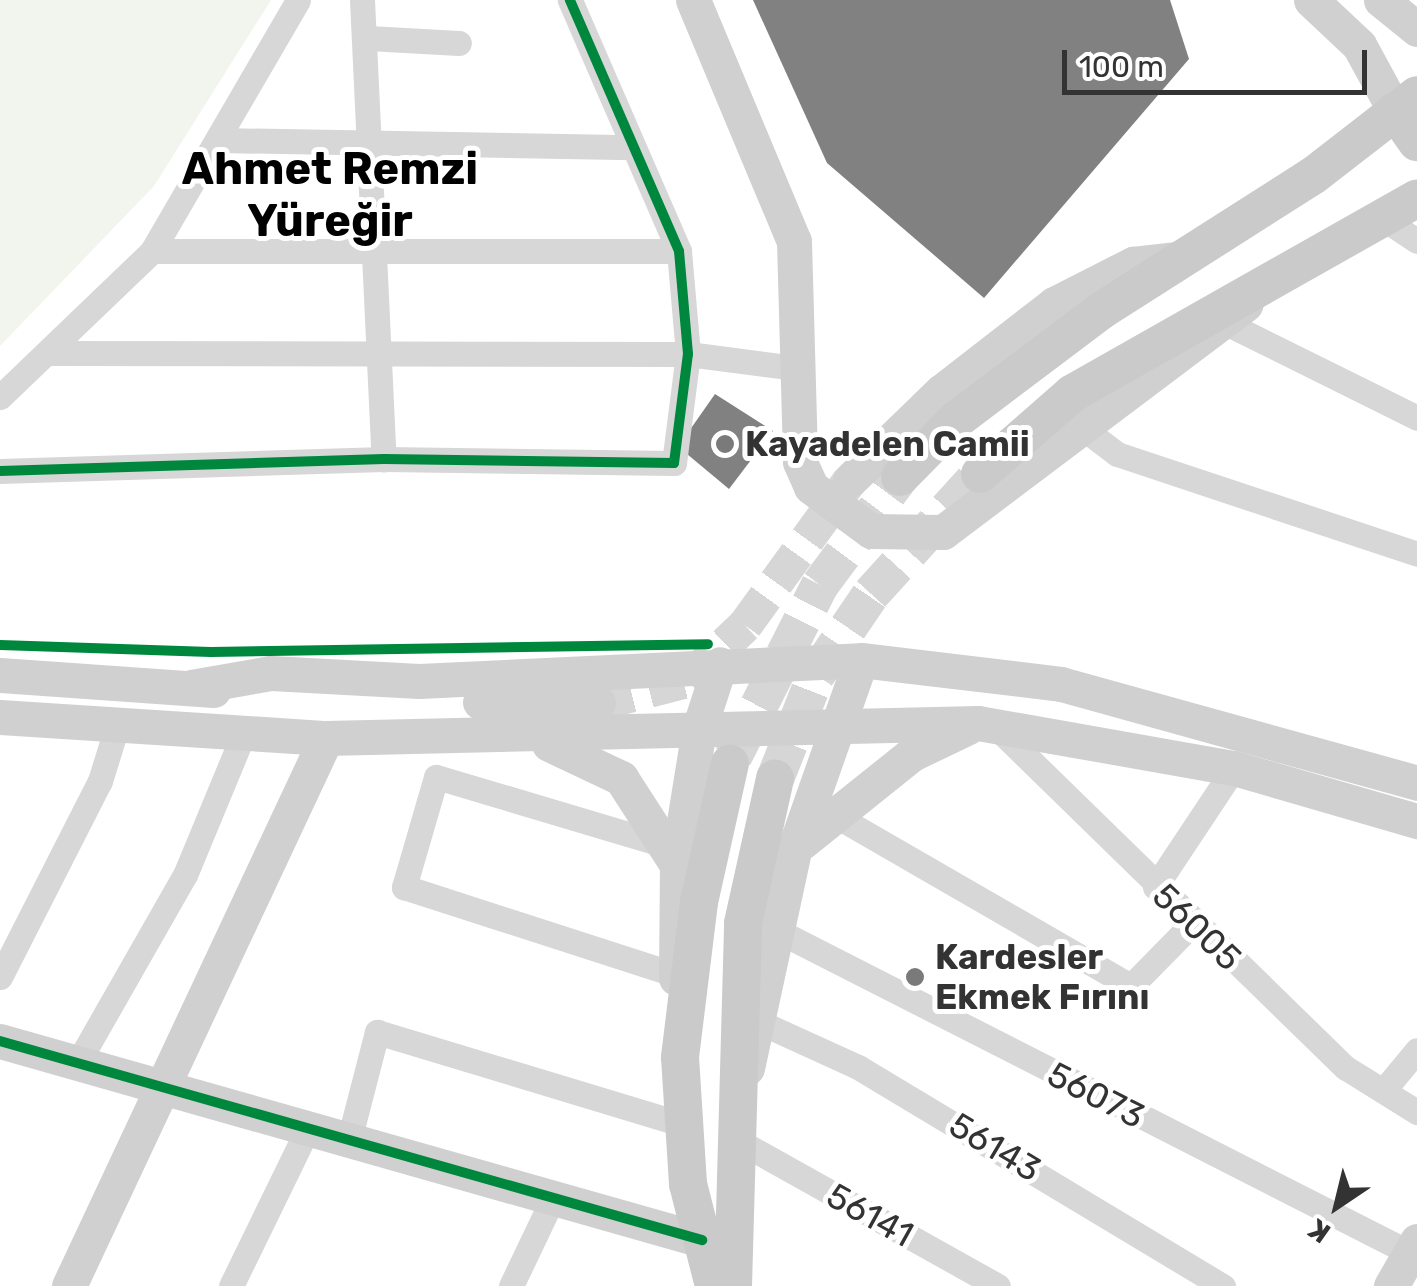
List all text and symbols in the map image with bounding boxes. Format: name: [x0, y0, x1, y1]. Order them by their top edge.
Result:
scale bar: [1067, 30, 1372, 92]
text: 100 m: [1079, 49, 1164, 85]
district label: Ahmet Remzi Yüreğir: [182, 142, 478, 248]
place label: Kayadelen Camii: [745, 423, 1030, 465]
marker: Kayadelen Camii: [714, 433, 736, 455]
street label: 56005: [1144, 875, 1250, 979]
place label: Kardesler Ekmek Fırını: [935, 936, 1150, 1018]
marker: Kardesler Ekmek Fırını: [904, 966, 926, 988]
street label: 56073: [1041, 1053, 1151, 1137]
street label: 56143: [942, 1104, 1048, 1190]
north arrow: [1287, 1156, 1387, 1256]
street label: 56141: [820, 1174, 920, 1256]
text: K: [1302, 1212, 1337, 1250]

